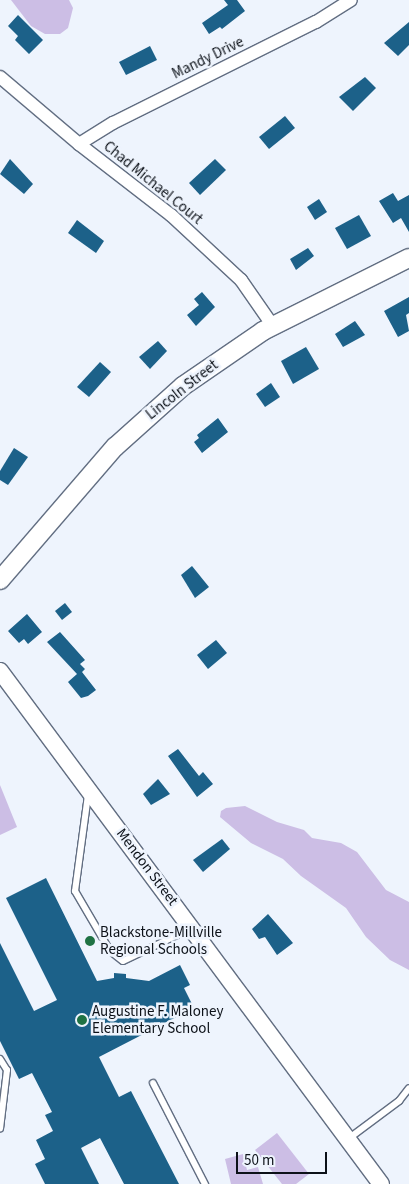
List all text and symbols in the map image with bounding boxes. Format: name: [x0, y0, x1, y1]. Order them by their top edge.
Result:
street label: Mandy Drive: [169, 33, 247, 83]
street label: Chad Michael Court: [100, 138, 206, 228]
street label: Lincoln Street: [142, 356, 222, 424]
street label: Mendon Street: [112, 825, 182, 909]
place label: Blackstone-Millville Regional Schools: [100, 923, 222, 958]
marker: Blackstone-Millville Regional Schools: [84, 935, 96, 947]
place label: Augustine F. Maloney Elementary School: [92, 1002, 224, 1037]
marker: Augustine F. Maloney Elementary School: [76, 1014, 88, 1026]
scale bar: [239, 1142, 330, 1174]
text: 50 m: [244, 1150, 274, 1171]

